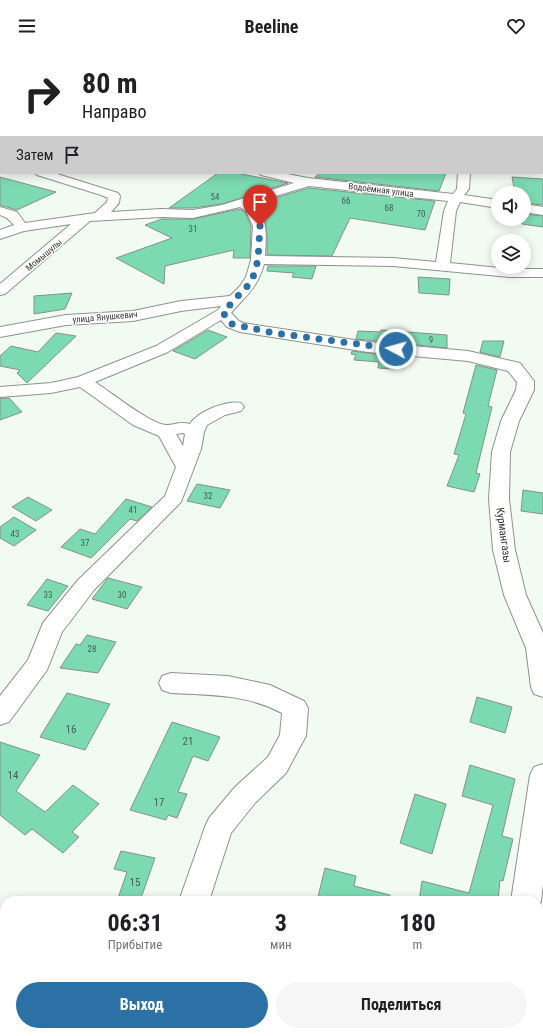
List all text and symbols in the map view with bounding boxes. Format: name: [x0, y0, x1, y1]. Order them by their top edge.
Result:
icon: menu: [16, 15, 38, 37]
icon: heart: [505, 15, 527, 37]
text: Beeline: [245, 16, 298, 37]
text: 80 m: [82, 67, 138, 100]
icon: right: [16, 68, 68, 120]
text: Направо: [82, 101, 147, 122]
icon: arrive: [61, 144, 83, 166]
text: Затем: [16, 146, 53, 164]
street label: Водоёмная улица: [348, 181, 414, 199]
pin: [243, 185, 277, 226]
map controls: [491, 186, 531, 274]
button: sound: [491, 186, 531, 226]
icon: arrive: [249, 191, 271, 213]
house number: 54: [211, 192, 220, 202]
house number: 66: [342, 196, 350, 206]
house number: 68: [385, 203, 393, 213]
house number: 70: [417, 209, 425, 219]
house number: 31: [189, 224, 197, 234]
button: layers: [491, 234, 531, 274]
street label: Момышулы: [24, 237, 64, 273]
street label: улица Янушкевич: [72, 309, 138, 325]
position arrow: [375, 328, 417, 370]
house number: 9: [429, 335, 433, 345]
house number: 32: [204, 491, 213, 501]
house number: 41: [129, 505, 137, 515]
street label: Курмангазы: [493, 507, 514, 564]
house number: 43: [11, 529, 19, 539]
house number: 37: [81, 538, 90, 548]
house number: 33: [44, 590, 52, 600]
house number: 30: [118, 590, 126, 600]
house number: 28: [88, 644, 96, 654]
house number: 16: [66, 723, 76, 736]
house number: 21: [183, 735, 193, 748]
house number: 14: [8, 769, 19, 782]
house number: 17: [154, 796, 164, 809]
house number: 15: [130, 876, 140, 889]
text: 06:31: [107, 909, 163, 937]
text: 3: [275, 909, 287, 937]
text: 180: [399, 909, 436, 937]
text: Прибытие: [108, 937, 162, 952]
text: мин: [270, 937, 292, 952]
text: m: [412, 937, 422, 952]
button: Выход: [16, 982, 268, 1028]
button: Поделиться: [276, 982, 527, 1028]

